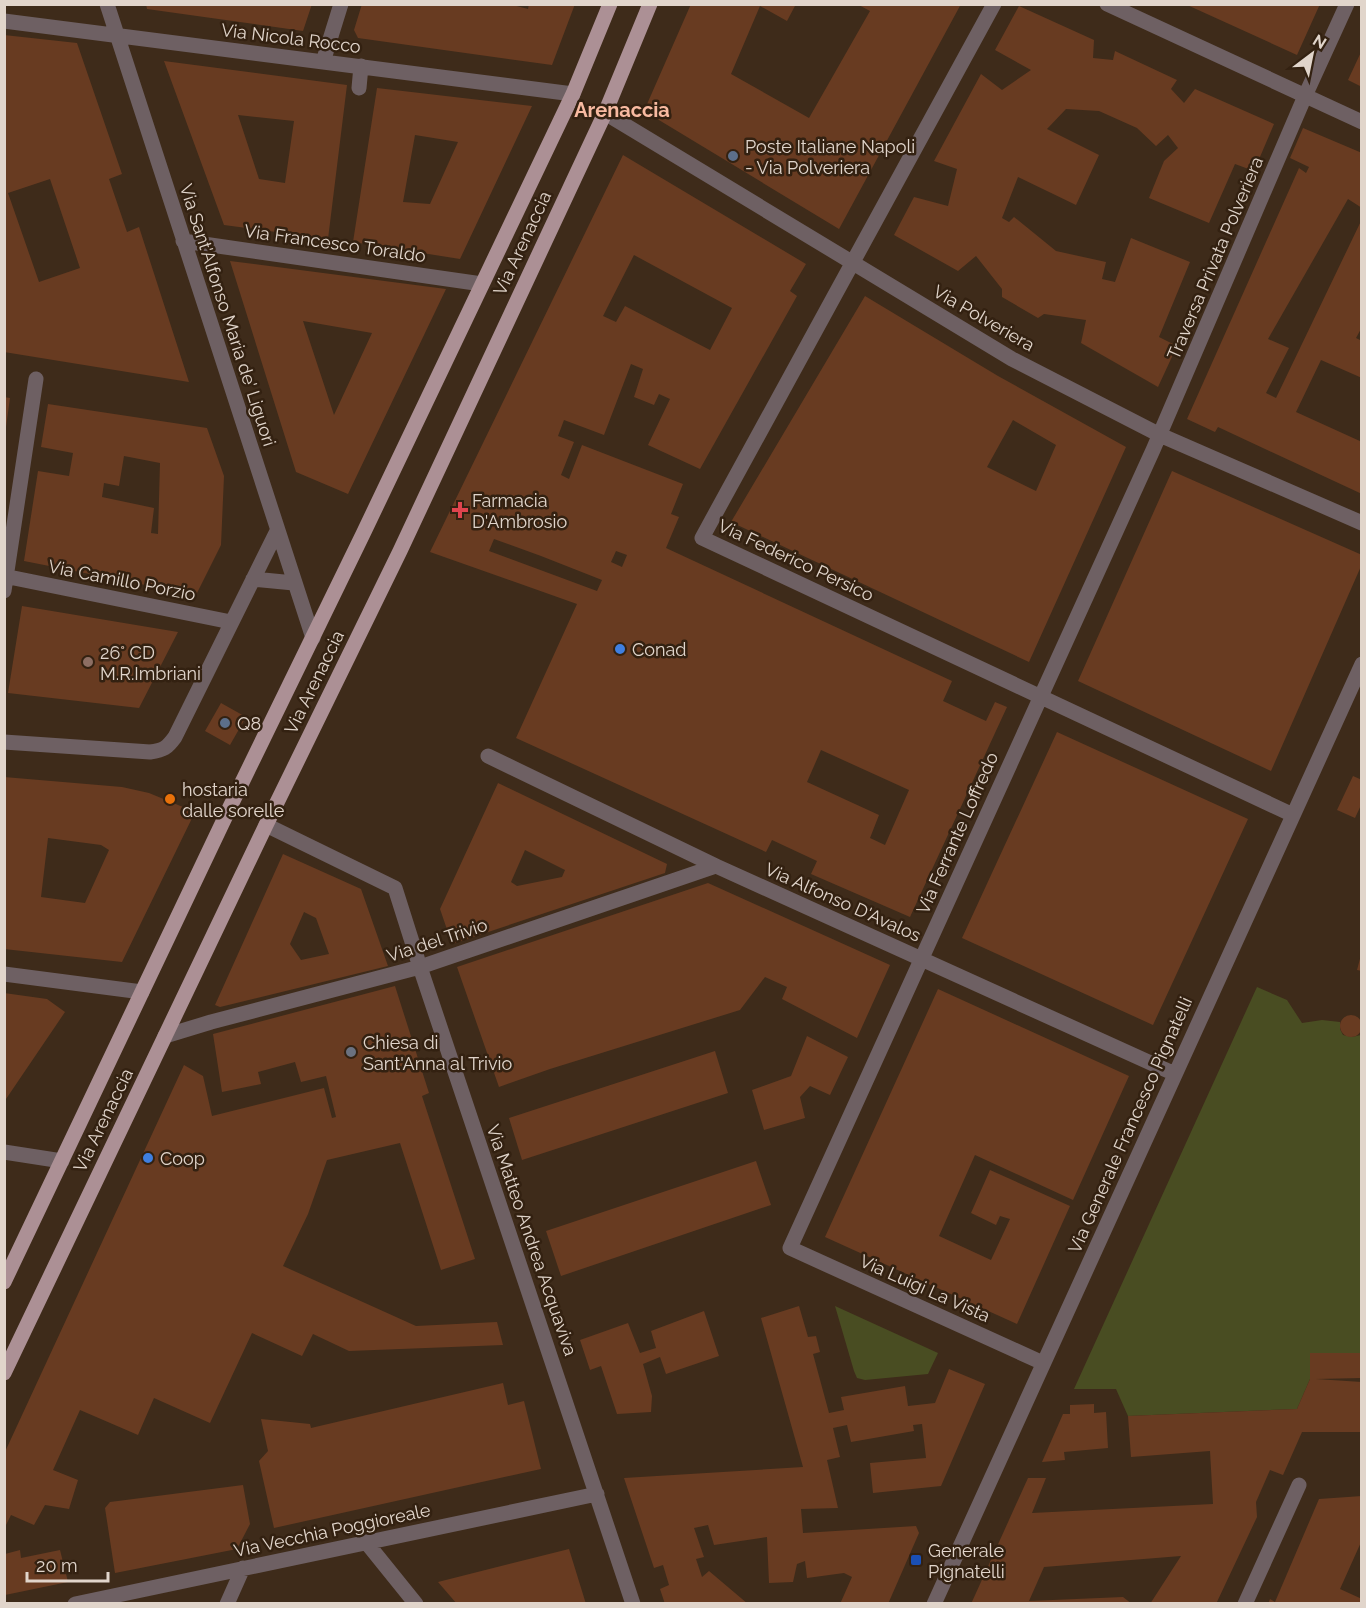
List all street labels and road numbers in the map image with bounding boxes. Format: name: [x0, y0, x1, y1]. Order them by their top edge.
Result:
street label: Via Nicola Rocco: [220, 19, 362, 57]
street label: Traversa Privata Polveriera: [1163, 153, 1267, 363]
street label: Via Sant'Alfonso Maria de' Liguori: [176, 181, 280, 449]
street label: Via Arenaccia: [489, 188, 555, 298]
street label: Via Francesco Toraldo: [243, 220, 427, 266]
street label: Via Polveriera: [930, 281, 1038, 355]
street label: Via Federico Persico: [715, 515, 877, 605]
street label: Via Camillo Porzio: [46, 555, 198, 605]
street label: Via Arenaccia: [280, 627, 348, 737]
street label: Via Ferrante Loffredo: [912, 749, 1002, 917]
street label: Via Alfonso D'Avalos: [762, 858, 924, 946]
street label: Via del Trivio: [384, 914, 490, 966]
street label: Via Generale Francesco Pignatelli: [1064, 994, 1196, 1256]
street label: Via Arenaccia: [69, 1065, 137, 1175]
street label: Via Matteo Andrea Acquaviva: [482, 1122, 582, 1358]
street label: Via Luigi La Vista: [857, 1250, 993, 1326]
street label: Via Vecchia Poggioreale: [232, 1499, 433, 1561]

